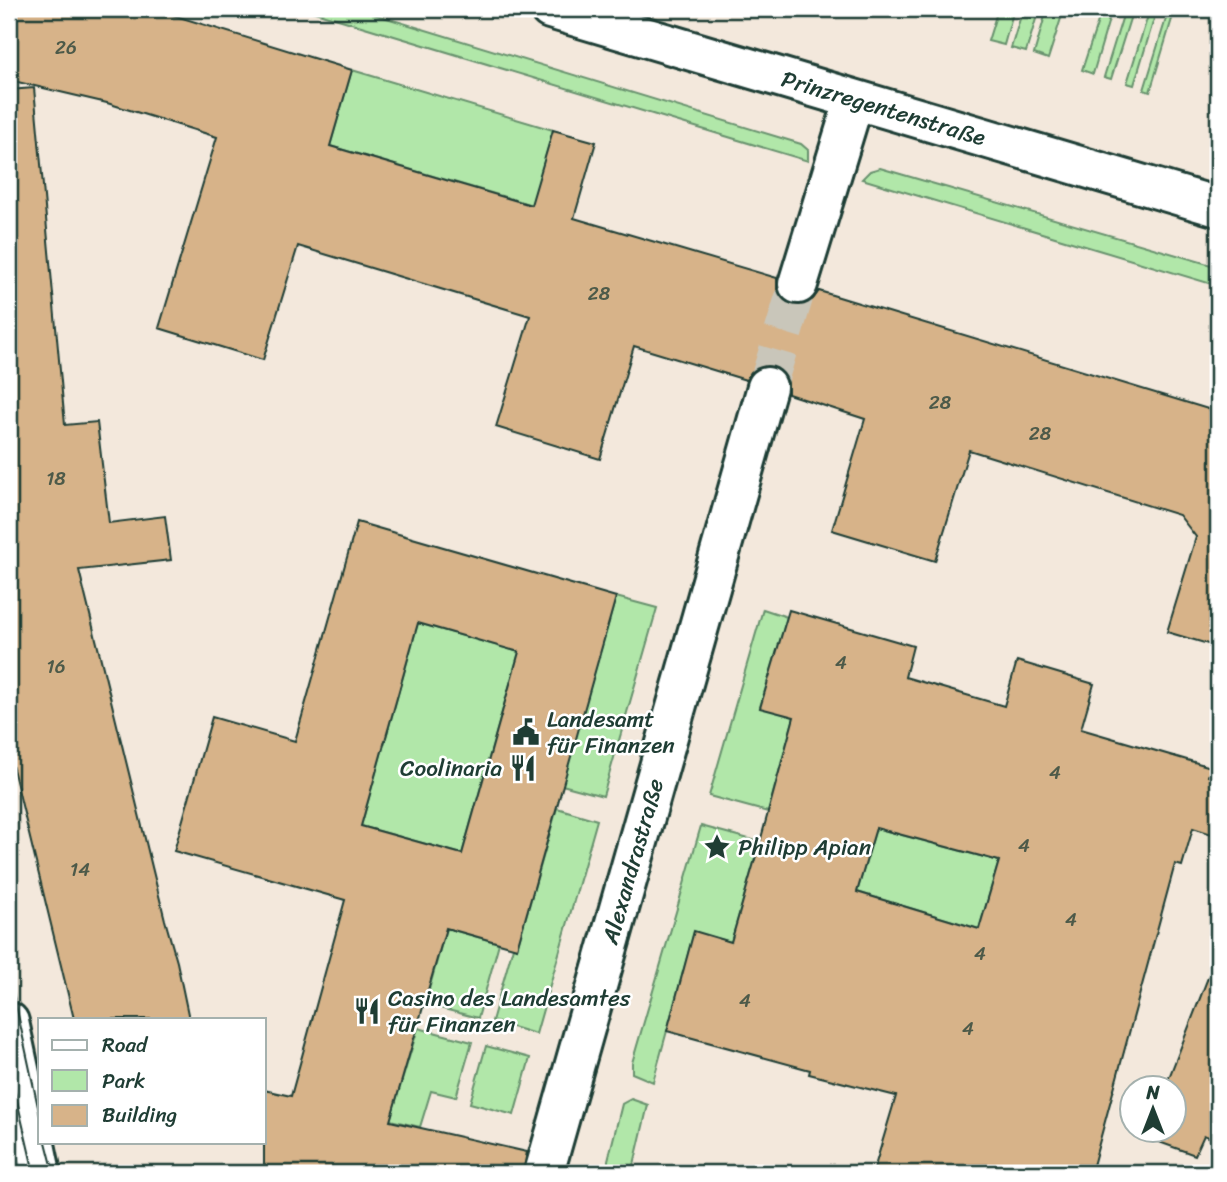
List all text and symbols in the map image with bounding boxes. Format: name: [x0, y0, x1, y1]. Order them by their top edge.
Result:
house number: 26: [55, 31, 77, 64]
street label: Prinzregentenstraße: [776, 59, 991, 158]
house number: 28: [588, 277, 611, 310]
house number: 28: [929, 386, 952, 419]
house number: 28: [1029, 417, 1052, 450]
house number: 18: [46, 462, 66, 495]
house number: 4: [835, 646, 847, 679]
house number: 16: [47, 650, 65, 683]
place label: Landesamt für Finanzen: [547, 699, 675, 766]
public building icon: Landesamt für Finanzen: [511, 717, 541, 747]
place label: Coolinaria: [400, 748, 502, 789]
restaurant icon: Coolinaria: [508, 753, 538, 783]
house number: 4: [1049, 756, 1061, 789]
street label: Alexandrastraße: [590, 774, 676, 950]
place label: Philipp Apian: [738, 827, 872, 868]
house number: 4: [1018, 829, 1030, 862]
place icon: Philipp Apian: [702, 832, 732, 862]
house number: 14: [70, 853, 90, 886]
house number: 4: [1065, 903, 1077, 936]
house number: 4: [974, 937, 986, 970]
place label: Casino des Landesamtes für Finanzen: [388, 978, 631, 1045]
house number: 4: [739, 984, 751, 1017]
restaurant icon: Casino des Landesamtes für Finanzen: [352, 996, 382, 1026]
house number: 4: [962, 1012, 974, 1045]
legend: [38, 1018, 266, 1144]
text: Road: [102, 1026, 149, 1064]
text: Park: [102, 1062, 145, 1100]
north arrow: [1118, 1074, 1188, 1144]
text: N: [1145, 1076, 1160, 1109]
text: Building: [102, 1096, 178, 1134]

